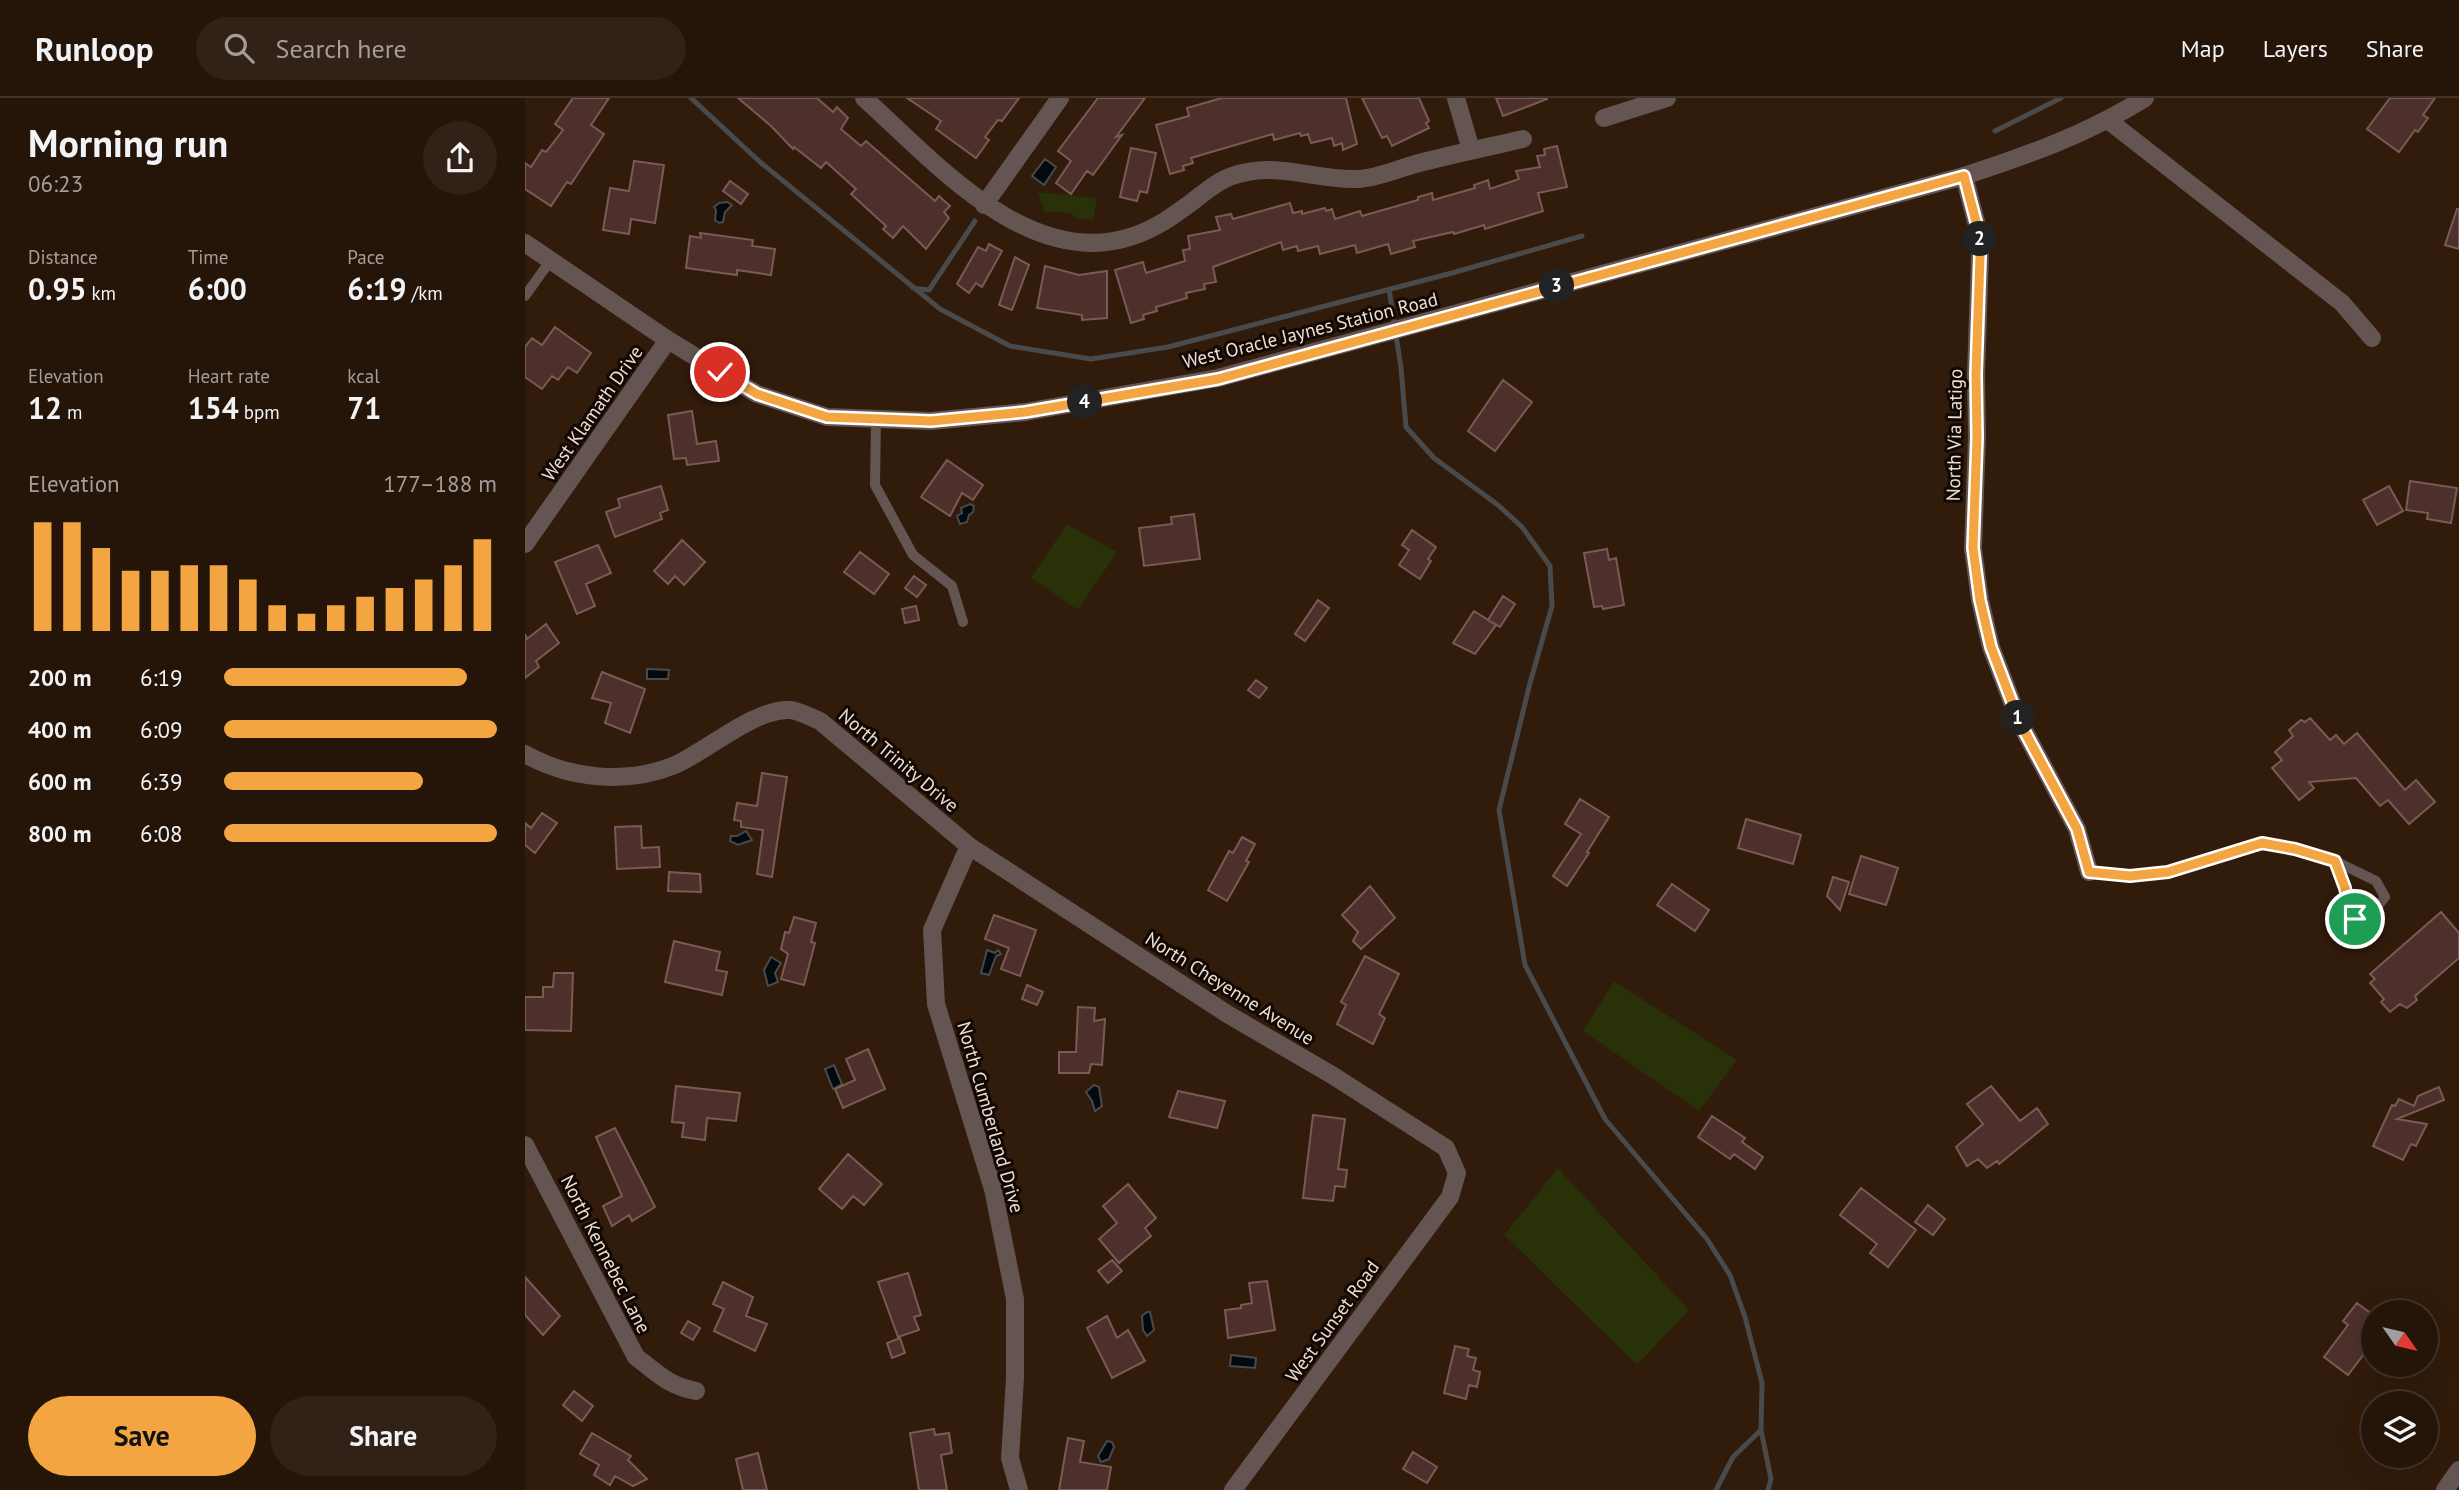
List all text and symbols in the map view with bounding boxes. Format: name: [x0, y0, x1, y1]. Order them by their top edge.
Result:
search box: [196, 17, 686, 80]
text: Runloop: [35, 27, 154, 70]
icon: search: [220, 29, 258, 67]
text: Search here: [276, 32, 407, 65]
text: Map: [2181, 33, 2225, 64]
text: Layers: [2263, 33, 2328, 64]
text: Share: [2366, 33, 2424, 64]
text: Morning run: [28, 118, 228, 167]
button: share: [423, 121, 497, 195]
text: 06:23: [28, 169, 83, 198]
pin: 2: [1963, 222, 1997, 256]
text: 2: [1974, 226, 1985, 250]
text: Distance: [28, 245, 98, 269]
text: Time: [188, 245, 228, 269]
text: Pace: [347, 245, 385, 269]
pin: 3: [1539, 268, 1575, 304]
text: 0.95: [28, 269, 86, 308]
text: 6:00: [188, 269, 247, 308]
text: 6:19: [347, 269, 406, 308]
text: 3: [1551, 273, 1562, 297]
text: km: [86, 281, 116, 305]
text: /km: [406, 281, 443, 305]
street label: West Oracle Jaynes Station Road: [1180, 287, 1440, 373]
street label: West Klamath Drive: [536, 341, 648, 485]
pin: [690, 342, 750, 402]
icon: check: [701, 353, 739, 391]
text: Elevation: [28, 364, 104, 388]
text: Heart rate: [188, 364, 270, 388]
text: kcal: [347, 364, 380, 388]
street label: North Via Latigo: [1941, 369, 1967, 501]
pin: 4: [1067, 384, 1103, 420]
text: 12: [28, 388, 62, 427]
text: 154: [188, 388, 239, 427]
text: 71: [347, 388, 381, 427]
text: 4: [1079, 389, 1090, 413]
text: m: [62, 400, 83, 424]
text: bpm: [239, 400, 280, 424]
text: Elevation: [28, 469, 120, 498]
text: 177–188 m: [383, 469, 497, 498]
text: 200 m: [28, 663, 91, 692]
text: 6:19: [140, 663, 183, 692]
pin: 1: [2001, 700, 2035, 736]
street label: North Trinity Drive: [834, 703, 964, 817]
text: 1: [2012, 705, 2023, 729]
text: 400 m: [28, 715, 91, 744]
text: 6:09: [140, 715, 183, 744]
text: 600 m: [28, 767, 91, 796]
text: 6:39: [140, 767, 183, 796]
text: 800 m: [28, 819, 91, 848]
text: 6:08: [140, 819, 183, 848]
pin: [2325, 889, 2385, 949]
icon: arrive: [2336, 900, 2374, 938]
street label: North Cheyenne Avenue: [1141, 926, 1319, 1050]
street label: North Cumberland Drive: [952, 1019, 1030, 1215]
street label: North Kennebec Lane: [556, 1171, 656, 1337]
street label: West Sunset Road: [1280, 1256, 1384, 1386]
north arrow: [2361, 1300, 2438, 1377]
map controls: [2361, 1300, 2438, 1468]
button: layers: [2361, 1391, 2438, 1468]
button: Save: [28, 1396, 256, 1476]
button: Share: [270, 1396, 497, 1476]

